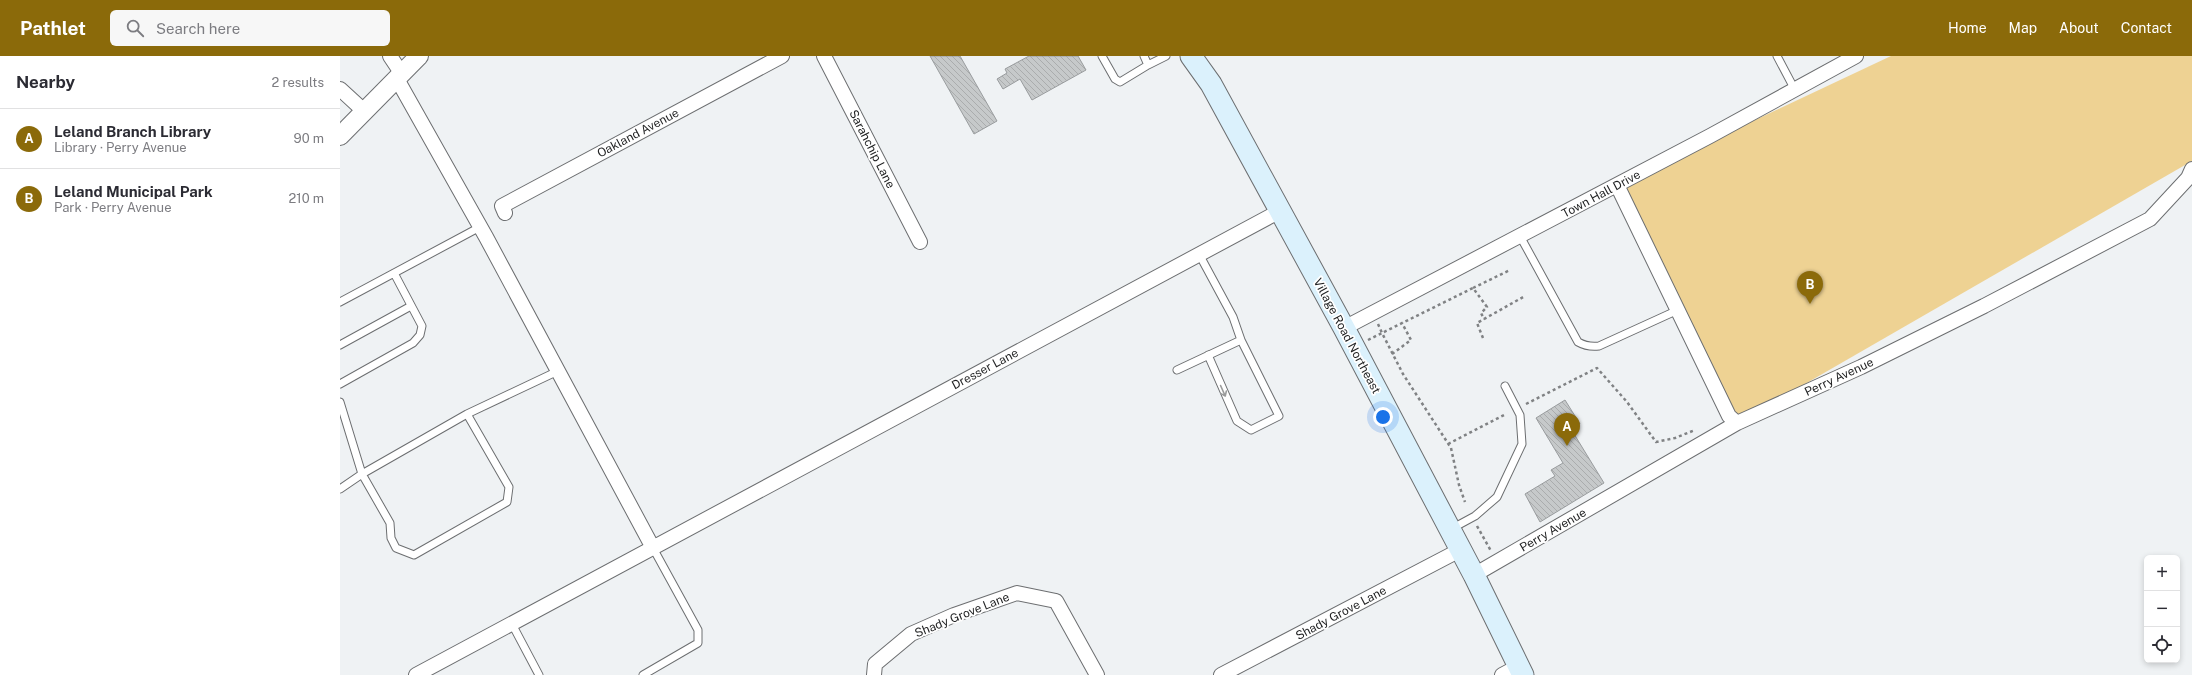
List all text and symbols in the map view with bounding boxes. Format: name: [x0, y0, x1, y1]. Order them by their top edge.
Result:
search box: [110, 10, 390, 46]
text: Pathlet: [20, 17, 86, 39]
icon: search: [124, 17, 146, 39]
text: Search here: [156, 20, 240, 37]
text: Home: [1948, 20, 1987, 36]
text: Map: [2009, 20, 2037, 36]
text: About: [2059, 20, 2099, 36]
text: Contact: [2121, 20, 2172, 36]
text: Nearby: [16, 72, 75, 92]
text: 2 results: [272, 75, 324, 90]
street label: Oakland Avenue: [595, 105, 681, 160]
street label: Sarahchip Lane: [846, 107, 898, 191]
text: Leland Branch Library: [54, 123, 211, 140]
text: A: [24, 131, 34, 146]
text: 90 m: [294, 131, 324, 146]
text: Library · Perry Avenue: [54, 140, 187, 155]
street label: Town Hall Drive: [1559, 167, 1643, 221]
text: Leland Municipal Park: [54, 183, 213, 200]
text: B: [25, 191, 33, 206]
text: 210 m: [289, 191, 324, 206]
text: Park · Perry Avenue: [54, 200, 172, 215]
pin: B: [1797, 271, 1823, 304]
street label: Village Road Northeast: [1311, 276, 1384, 396]
street label: Dresser Lane: [949, 346, 1021, 392]
street label: Perry Avenue: [1802, 355, 1876, 399]
one-way arrow: [1220, 385, 1228, 397]
your location: [1373, 407, 1393, 427]
pin: A: [1554, 413, 1580, 446]
street label: Perry Avenue: [1517, 505, 1589, 555]
map controls: [2144, 555, 2180, 663]
button: +: [2144, 555, 2180, 591]
street label: Shady Grove Lane: [1293, 583, 1389, 643]
street label: Shady Grove Lane: [913, 590, 1012, 640]
button: −: [2144, 591, 2180, 627]
button: locate: [2144, 627, 2180, 663]

